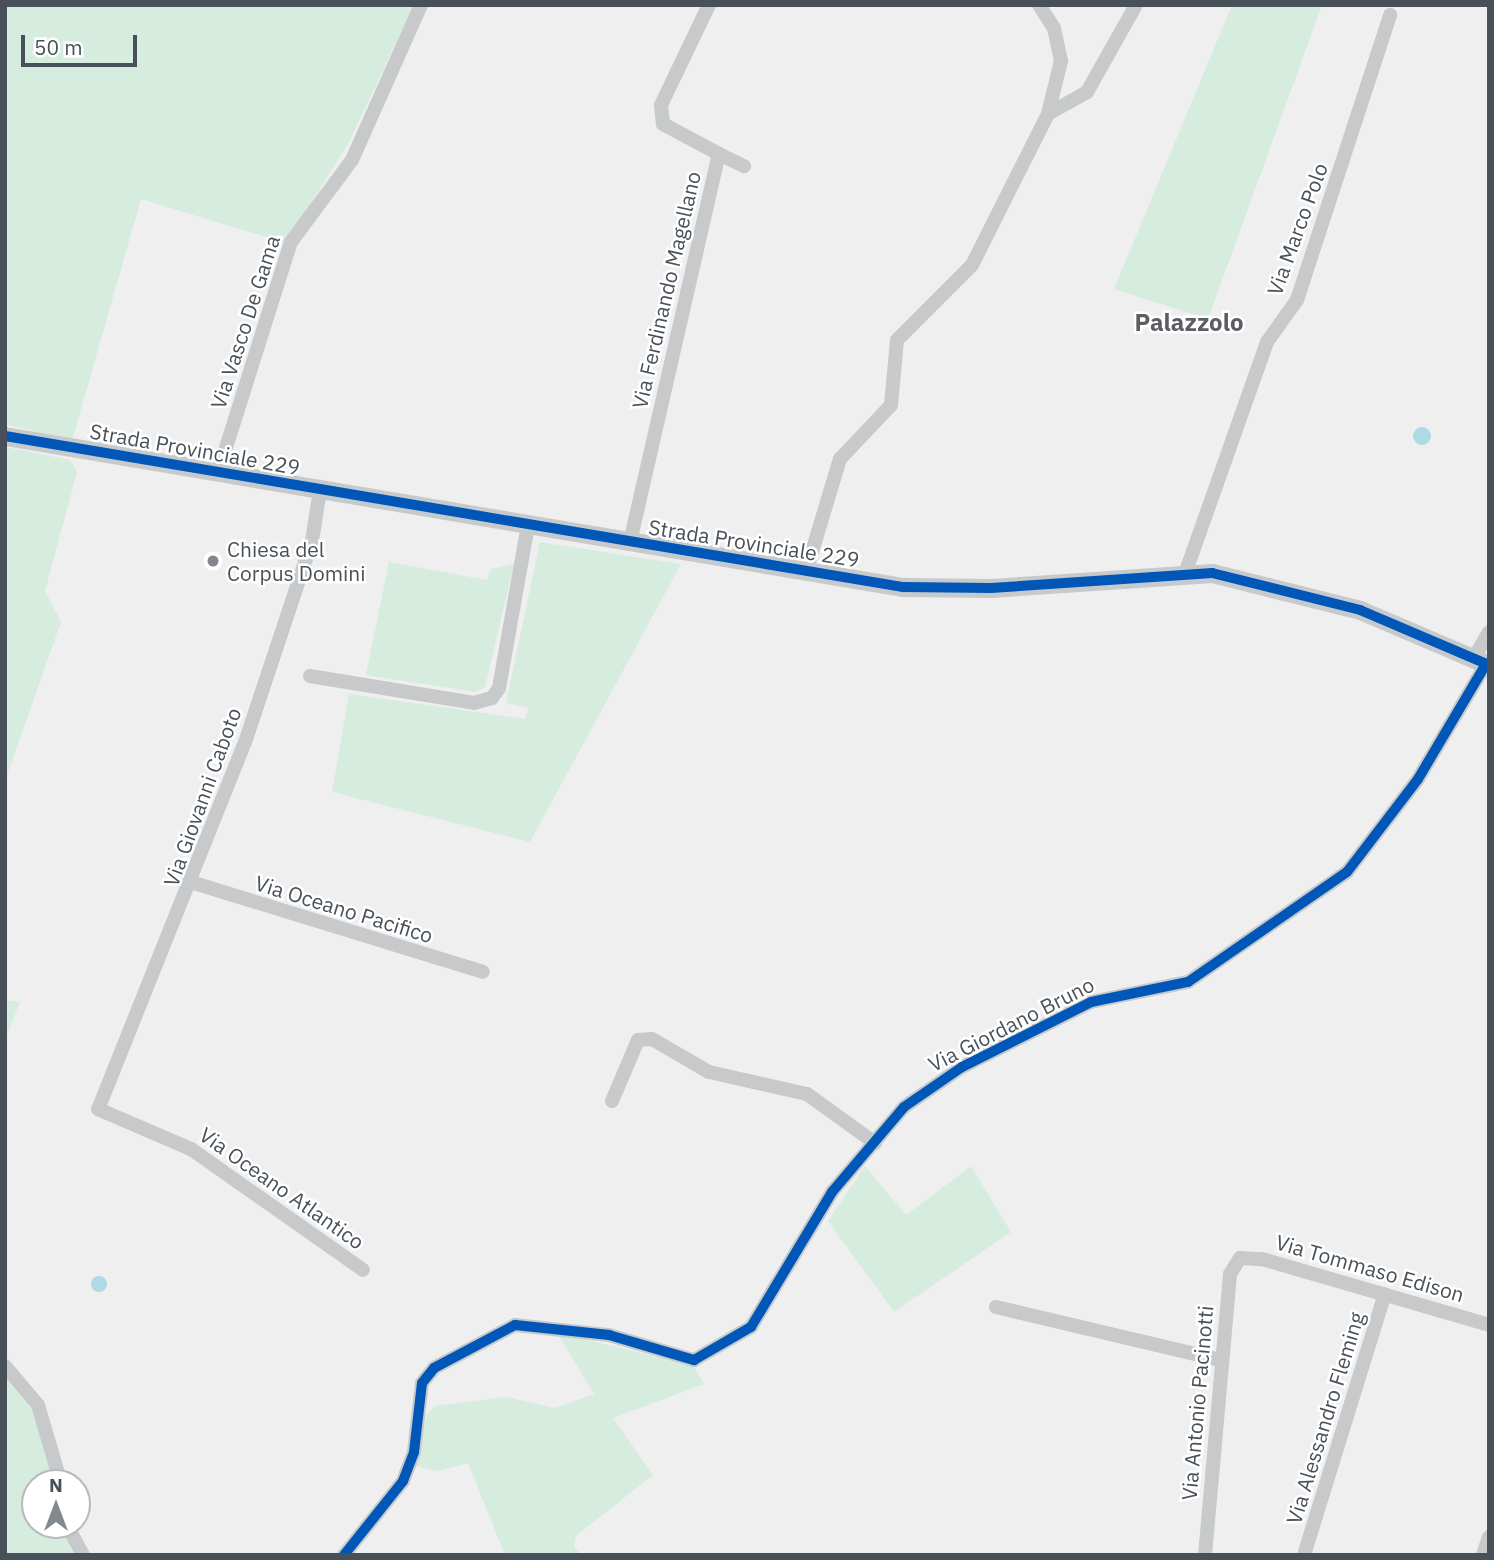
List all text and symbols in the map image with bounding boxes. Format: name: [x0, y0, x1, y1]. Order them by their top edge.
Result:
scale bar: [24, 21, 140, 65]
text: 50 m: [34, 33, 83, 61]
street label: Via Marco Polo: [1261, 159, 1333, 299]
street label: Via Ferdinando Magellano: [626, 169, 706, 411]
street label: Via Vasco De Gama: [205, 232, 285, 412]
district label: Palazzolo: [1135, 309, 1243, 337]
street label: Strada Provinciale 229: [88, 418, 302, 480]
street label: Strada Provinciale 229: [647, 514, 861, 572]
place label: Chiesa del Corpus Domini: [227, 536, 365, 586]
marker: Chiesa del Corpus Domini: [205, 553, 221, 569]
street label: Via Giovanni Caboto: [158, 704, 246, 890]
street label: Via Oceano Pacifico: [252, 870, 436, 948]
street label: Via Giordano Bruno: [924, 971, 1098, 1077]
street label: Via Oceano Atlantico: [195, 1122, 369, 1254]
street label: Via Tommaso Edison: [1273, 1229, 1467, 1307]
street label: Via Antonio Pacinotti: [1176, 1304, 1218, 1502]
street label: Via Alessandro Fleming: [1281, 1309, 1369, 1527]
north arrow: [21, 1469, 91, 1539]
text: N: [49, 1473, 63, 1497]

